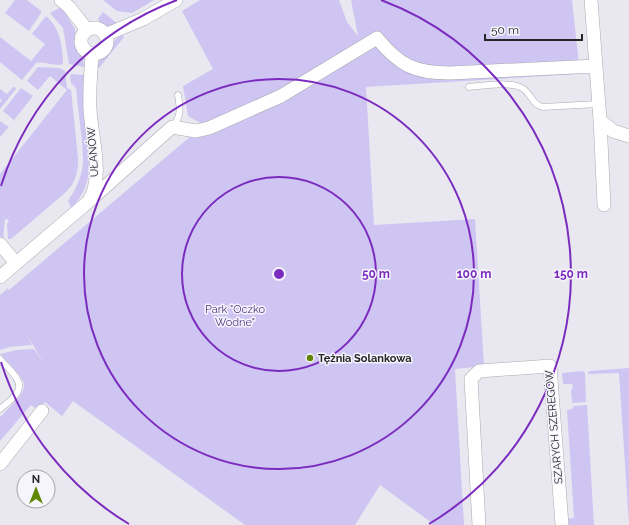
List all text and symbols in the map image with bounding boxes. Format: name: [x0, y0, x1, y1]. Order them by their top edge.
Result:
scale bar: [485, 16, 582, 42]
text: 50 m: [491, 23, 519, 37]
street label: UŁANÓW: [84, 126, 101, 178]
centre of rings: [272, 267, 286, 281]
text: 50 m: [362, 267, 390, 281]
text: 100 m: [457, 267, 491, 281]
text: 150 m: [554, 267, 588, 281]
park label: Park "Oczko Wodne": [205, 303, 265, 329]
place label: Tężnia Solankowa: [318, 352, 412, 365]
marker: Tężnia Solankowa: [305, 353, 315, 363]
street label: SZARYCH SZEREGÓW: [542, 369, 565, 485]
north arrow: [16, 469, 56, 509]
text: N: [32, 473, 40, 486]

